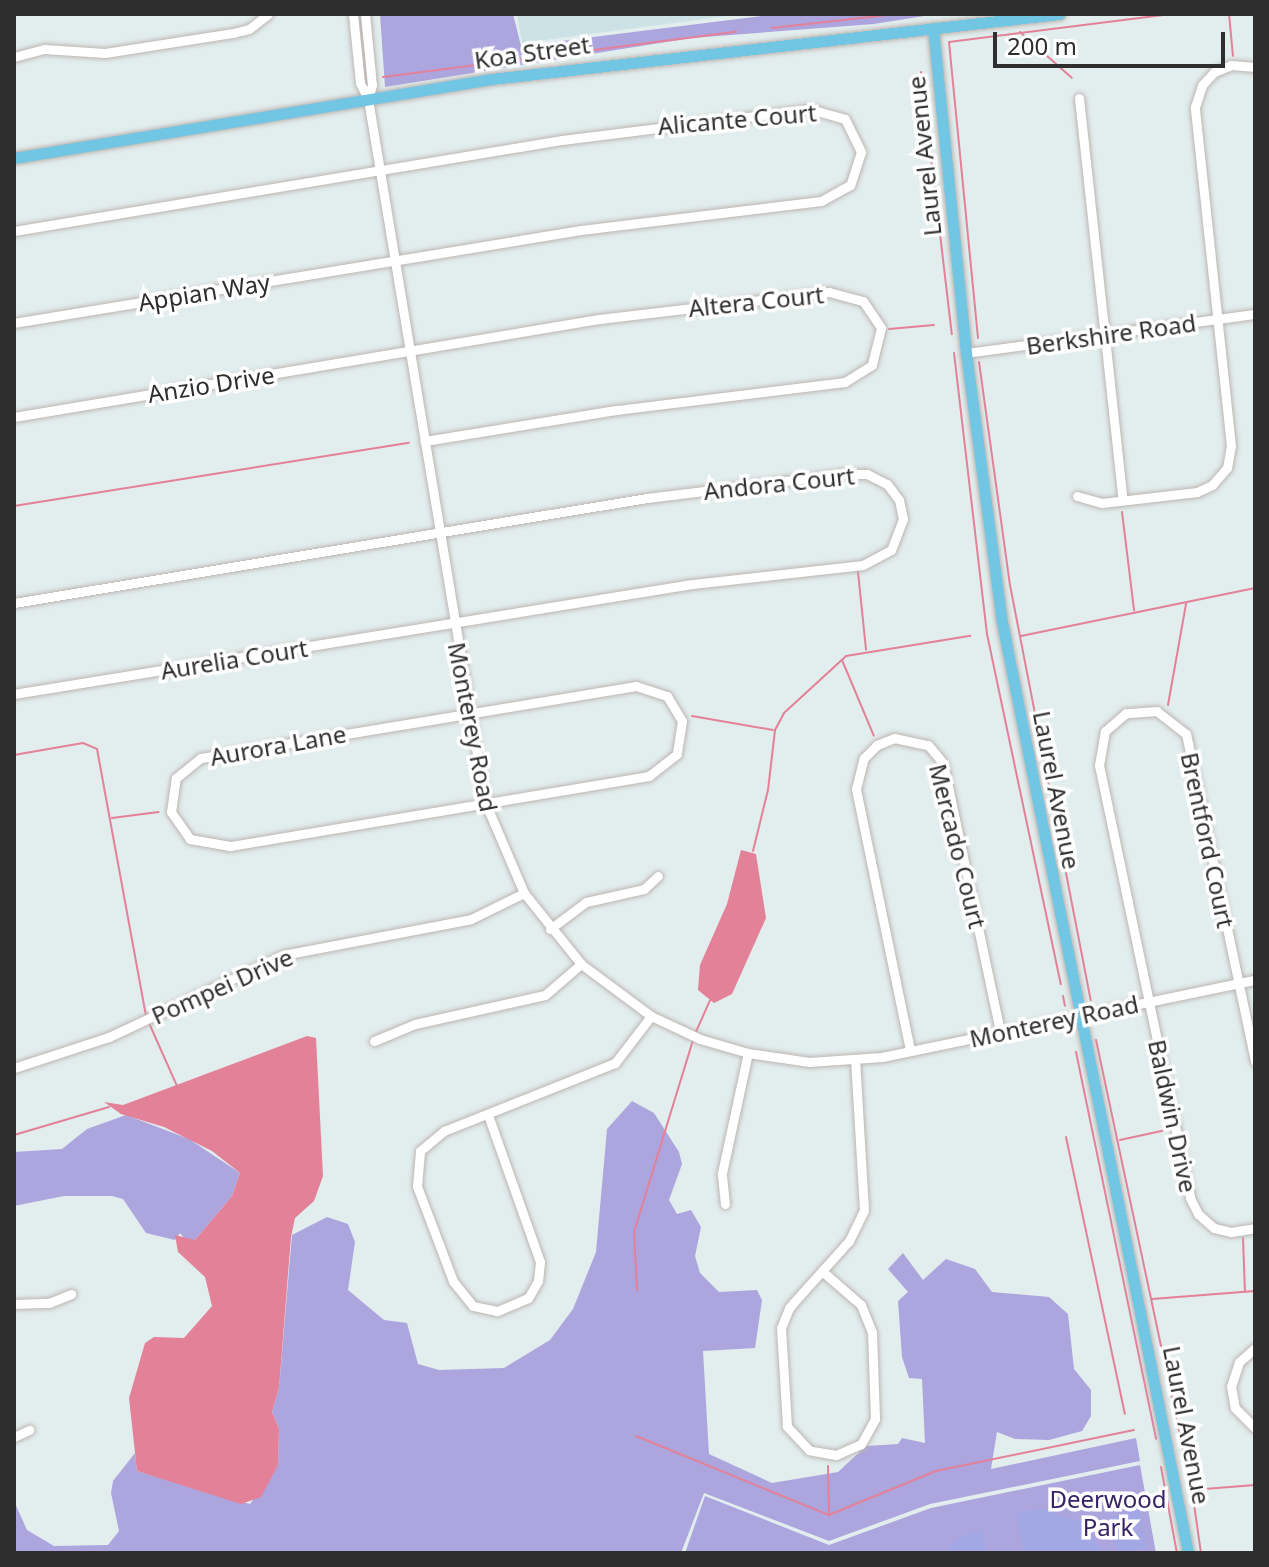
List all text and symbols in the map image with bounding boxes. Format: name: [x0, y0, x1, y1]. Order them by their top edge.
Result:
scale bar: [997, 16, 1229, 66]
text: 200 m: [1007, 29, 1077, 62]
street label: Koa Street: [473, 30, 591, 74]
street label: Laurel Avenue: [901, 75, 947, 237]
street label: Alicante Court: [657, 98, 817, 140]
street label: Appian Way: [136, 267, 272, 317]
street label: Altera Court: [687, 280, 825, 322]
street label: Berkshire Road: [1024, 308, 1198, 360]
street label: Anzio Drive: [146, 360, 276, 408]
street label: Andora Court: [702, 461, 856, 505]
street label: Aurelia Court: [159, 633, 309, 685]
street label: Monterey Road: [442, 640, 504, 814]
street label: Laurel Avenue: [1028, 708, 1086, 872]
street label: Aurora Lane: [208, 719, 348, 771]
street label: Brentford Court: [1175, 750, 1241, 930]
street label: Mercado Court: [924, 761, 992, 931]
street label: Pompei Drive: [147, 942, 297, 1030]
street label: Monterey Road: [967, 989, 1141, 1053]
street label: Baldwin Drive: [1143, 1037, 1203, 1195]
street label: Laurel Avenue: [1158, 1343, 1216, 1507]
park label: Deerwood Park: [1049, 1485, 1167, 1541]

